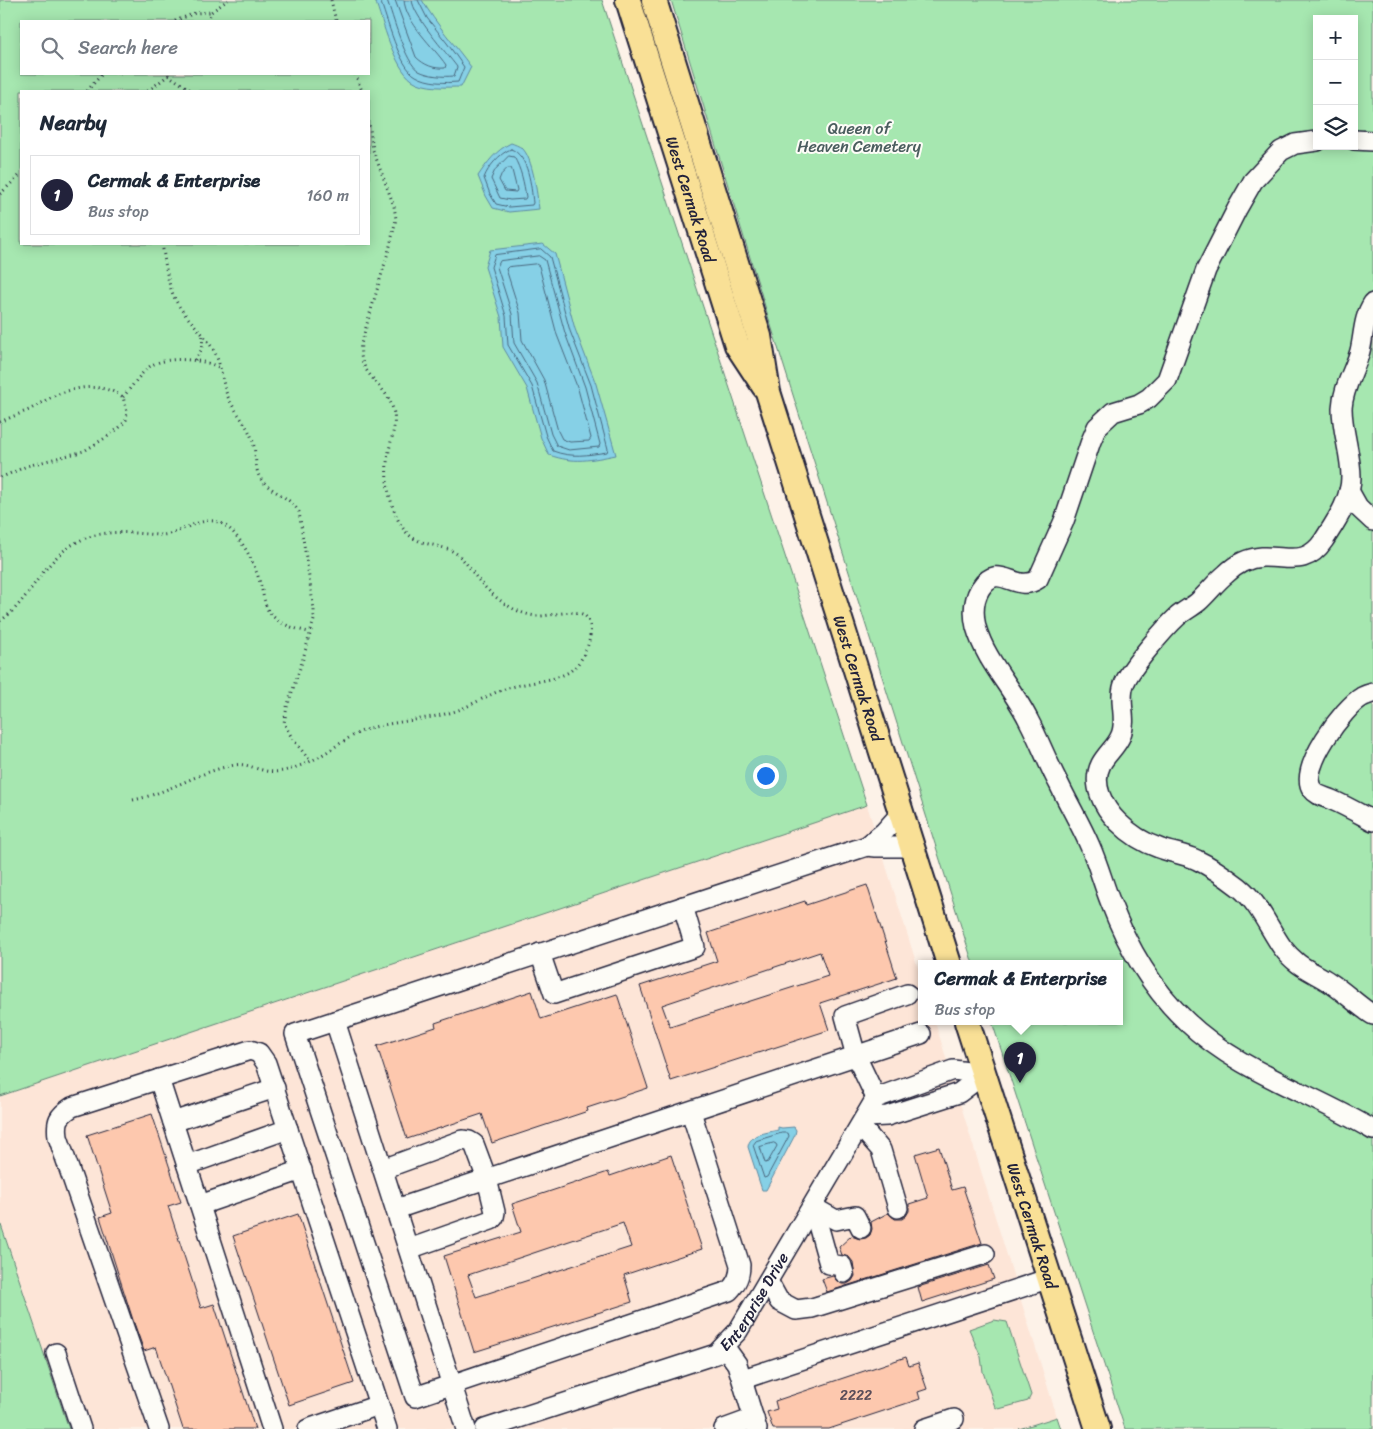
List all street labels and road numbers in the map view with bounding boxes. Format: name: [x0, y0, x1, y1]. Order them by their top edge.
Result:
street label: West Cermak Road: [657, 132, 725, 268]
street label: West Cermak Road: [825, 611, 893, 747]
street label: West Cermak Road: [999, 1159, 1067, 1294]
street label: Enterprise Drive: [711, 1246, 796, 1358]

